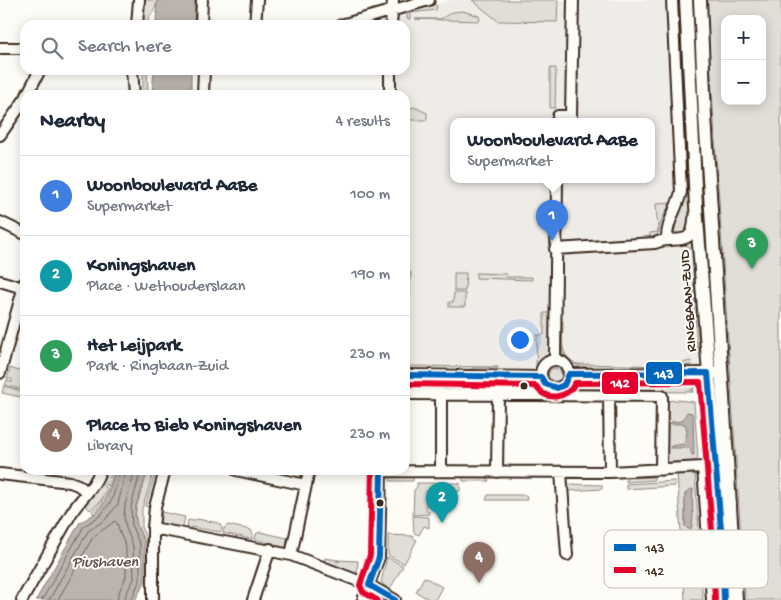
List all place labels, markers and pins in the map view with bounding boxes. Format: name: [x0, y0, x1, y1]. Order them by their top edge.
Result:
pin: 1: [536, 200, 568, 241]
pin: 3: [736, 228, 768, 269]
unlabelled marker: [519, 381, 529, 391]
pin: 2: [426, 482, 458, 523]
unlabelled marker: [375, 498, 385, 508]
pin: 4: [463, 542, 495, 583]

